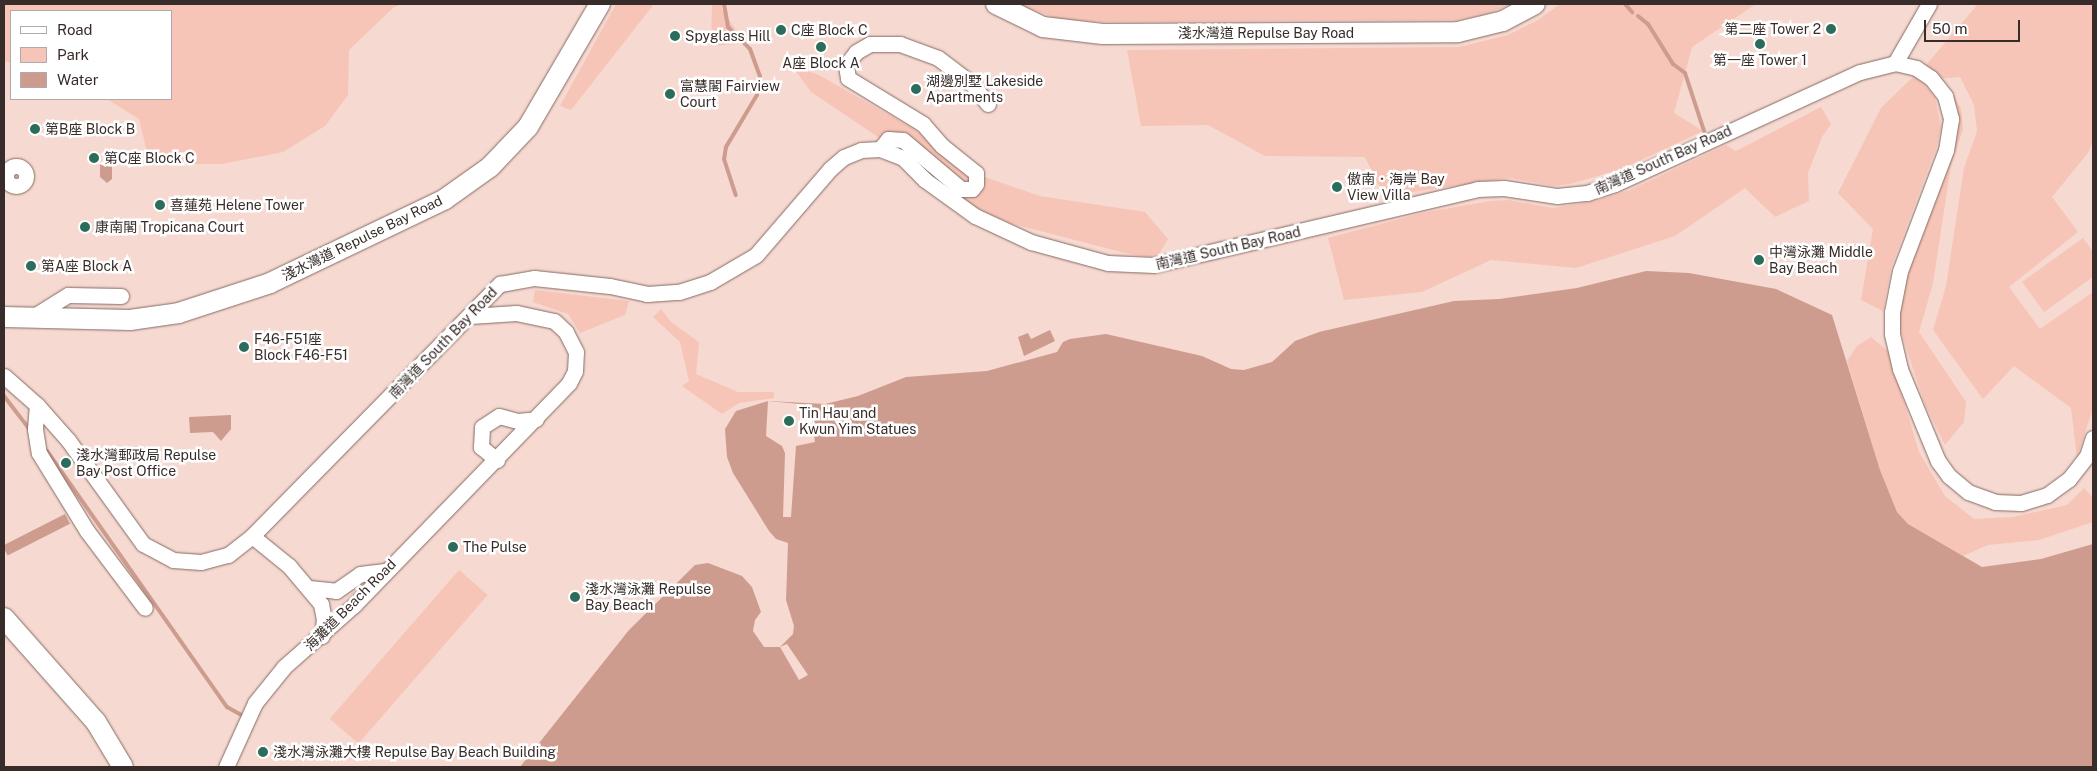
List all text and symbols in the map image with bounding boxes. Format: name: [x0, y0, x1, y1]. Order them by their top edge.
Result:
legend: [10, 10, 172, 100]
scale bar: [1927, 10, 2023, 42]
text: 50 m: [1932, 20, 1967, 37]
text: Road: [57, 21, 93, 38]
place label: 第二座 Tower 2: [1725, 21, 1821, 37]
place label: C座 Block C: [791, 22, 868, 38]
marker: 第二座 Tower 2: [1825, 23, 1837, 35]
marker: C座 Block C: [775, 24, 787, 36]
street label: 淺水灣道 Repulse Bay Road: [1178, 25, 1354, 41]
place label: Spyglass Hill: [685, 28, 771, 44]
marker: Spyglass Hill: [669, 30, 681, 42]
marker: 第一座 Tower 1: [1754, 38, 1766, 50]
marker: A座 Block A: [815, 41, 827, 53]
text: Park: [57, 46, 89, 63]
place label: 第一座 Tower 1: [1713, 52, 1807, 68]
place label: A座 Block A: [782, 55, 860, 71]
text: Water: [57, 71, 99, 88]
place label: 湖邊別墅 Lakeside Apartments: [926, 73, 1043, 105]
place label: 富慧閣 Fairview Court: [680, 78, 780, 110]
marker: 湖邊別墅 Lakeside Apartments: [910, 83, 922, 95]
marker: 富慧閣 Fairview Court: [664, 88, 676, 100]
place label: 第B座 Block B: [45, 121, 135, 137]
street label: 南灣道 South Bay Road: [1592, 122, 1734, 198]
marker: 第B座 Block B: [29, 123, 41, 135]
place label: 第C座 Block C: [104, 150, 195, 166]
marker: 第C座 Block C: [88, 152, 100, 164]
place label: 傲南．海岸 Bay View Villa: [1347, 171, 1445, 203]
marker: 傲南．海岸 Bay View Villa: [1331, 181, 1343, 193]
street label: 淺水灣道 Repulse Bay Road: [279, 192, 445, 284]
place label: 喜蓮苑 Helene Tower: [170, 197, 305, 213]
marker: 喜蓮苑 Helene Tower: [154, 199, 166, 211]
place label: 康南閣 Tropicana Court: [95, 219, 244, 235]
marker: 康南閣 Tropicana Court: [79, 221, 91, 233]
street label: 南灣道 South Bay Road: [1154, 223, 1302, 273]
place label: 中灣泳灘 Middle Bay Beach: [1769, 244, 1873, 276]
marker: 中灣泳灘 Middle Bay Beach: [1753, 254, 1765, 266]
place label: 第A座 Block A: [41, 258, 132, 274]
marker: 第A座 Block A: [25, 260, 37, 272]
street label: 南灣道 South Bay Road: [385, 284, 501, 402]
place label: F46-F51座 Block F46-F51: [254, 331, 348, 364]
marker: F46-F51座 Block F46-F51: [238, 341, 250, 353]
place label: Tin Hau and Kwun Yim Statues: [799, 405, 916, 438]
marker: Tin Hau and Kwun Yim Statues: [783, 415, 795, 427]
place label: 淺水灣郵政局 Repulse Bay Post Office: [76, 447, 216, 480]
marker: 淺水灣郵政局 Repulse Bay Post Office: [60, 457, 72, 469]
place label: The Pulse: [463, 539, 527, 555]
marker: The Pulse: [447, 541, 459, 553]
street label: 海灘道 Beach Road: [301, 556, 399, 654]
place label: 淺水灣泳灘 Repulse Bay Beach: [585, 581, 711, 614]
marker: 淺水灣泳灘 Repulse Bay Beach: [569, 591, 581, 603]
place label: 淺水灣泳灘大樓 Repulse Bay Beach Building: [273, 744, 556, 760]
marker: 淺水灣泳灘大樓 Repulse Bay Beach Building: [257, 746, 269, 758]

